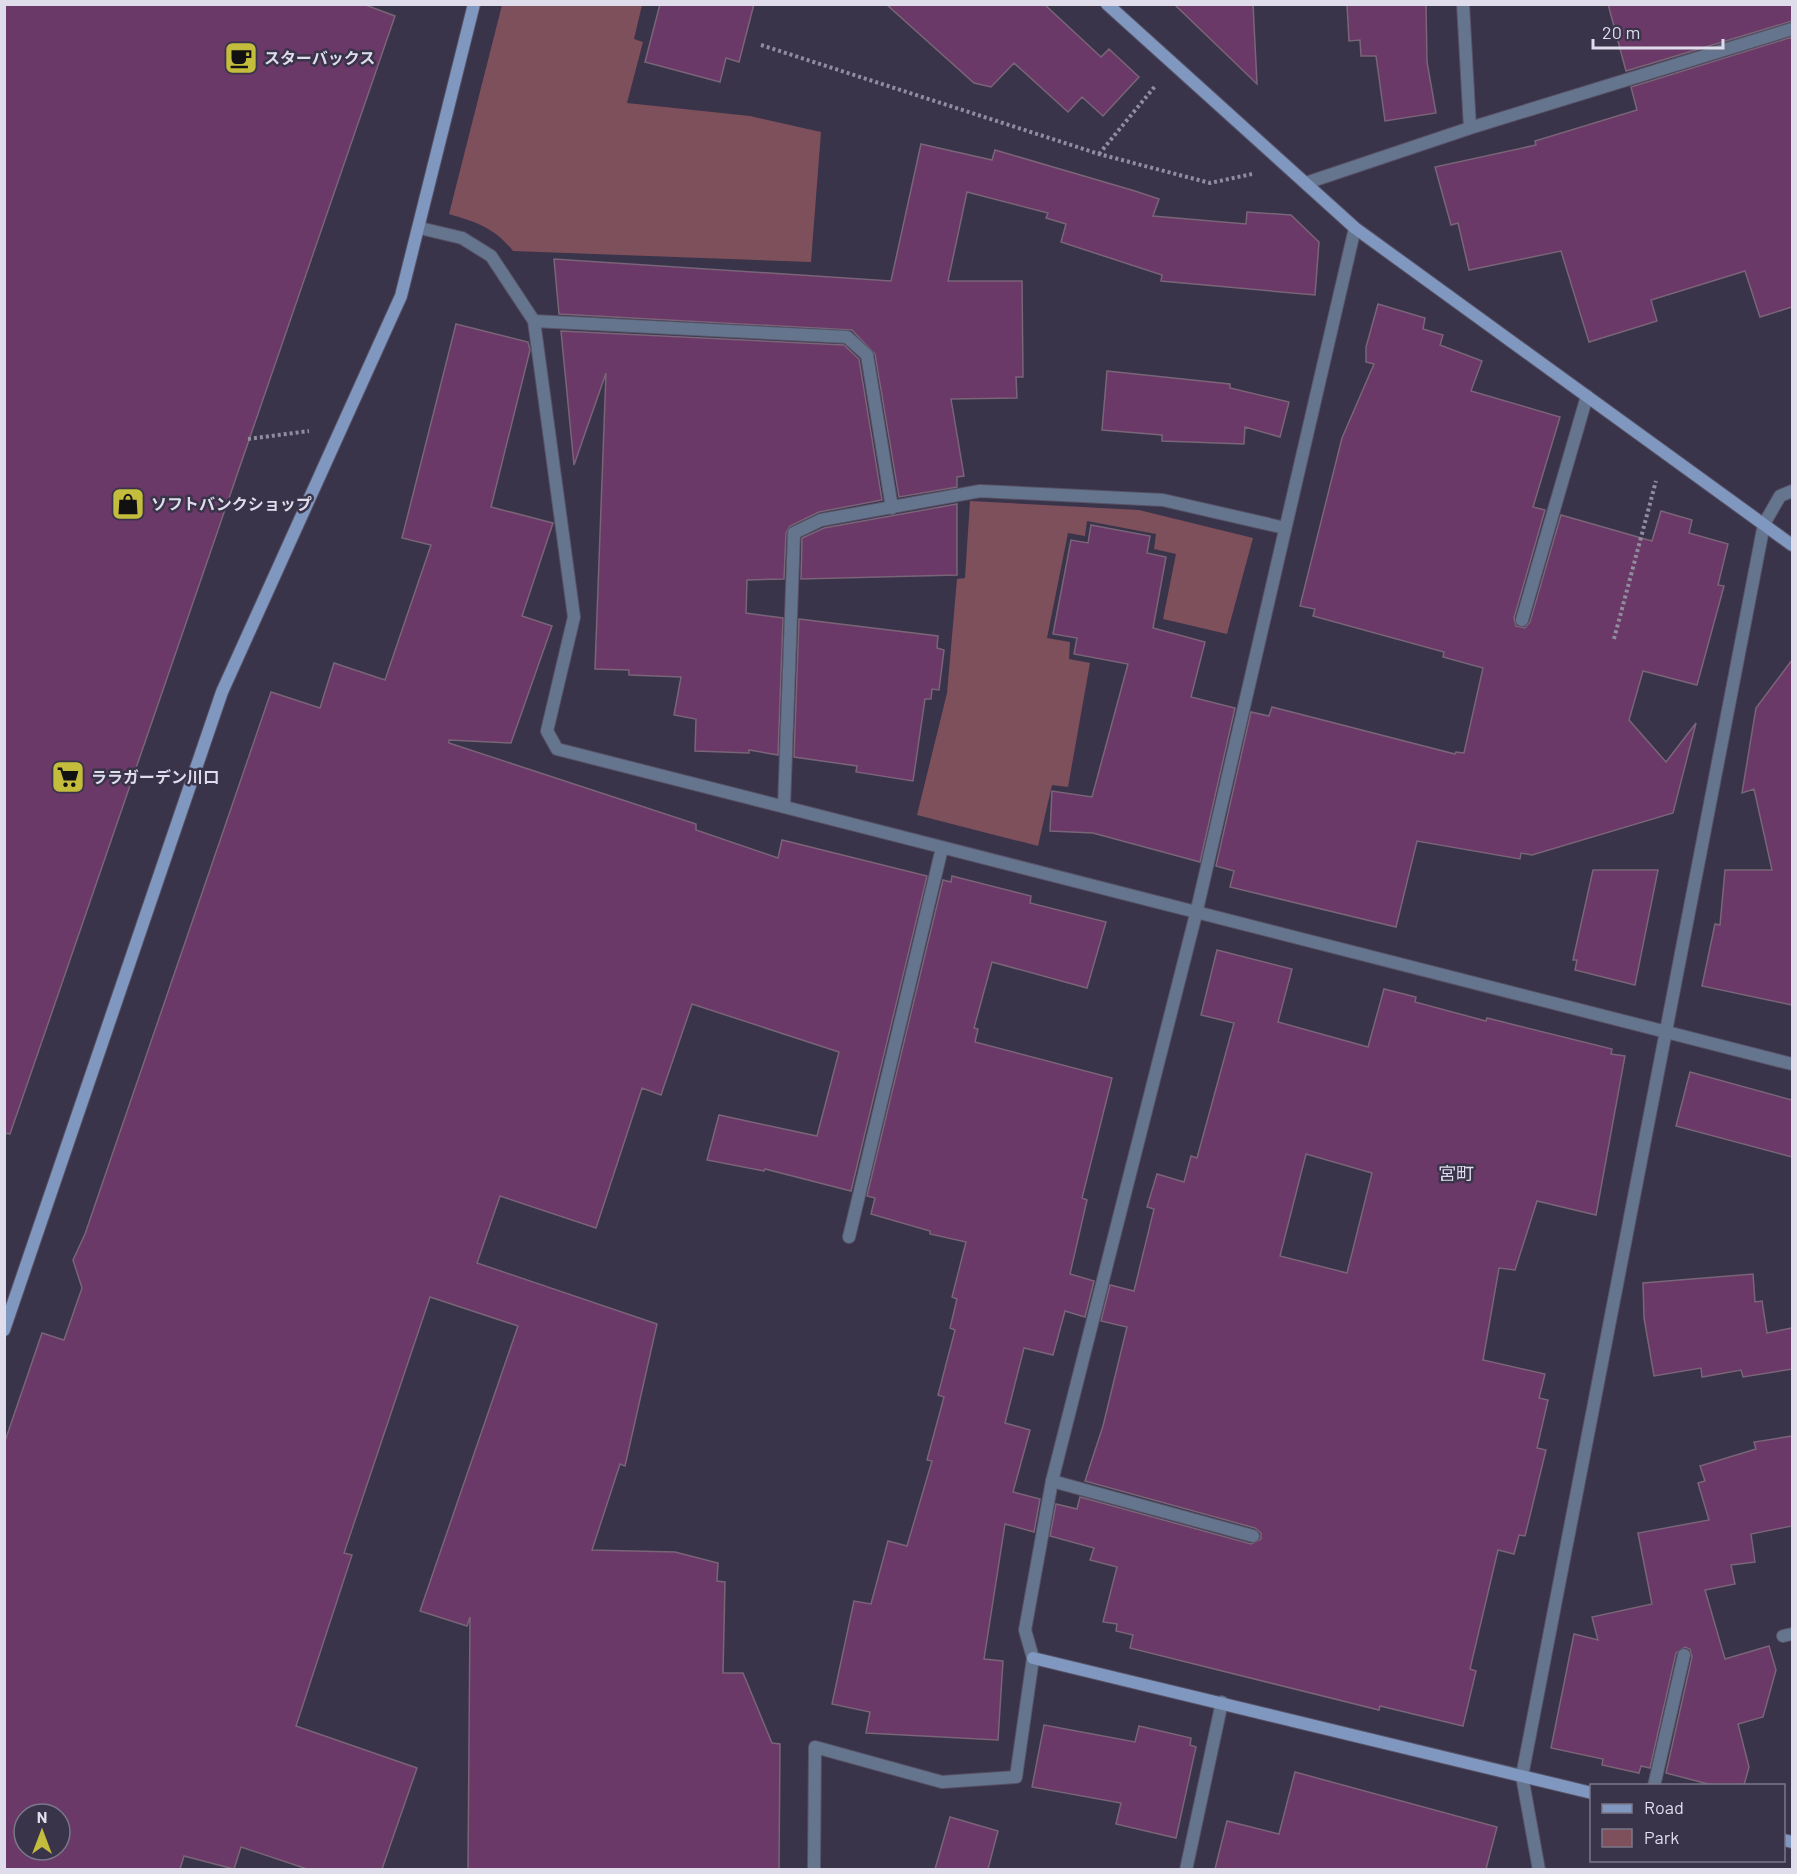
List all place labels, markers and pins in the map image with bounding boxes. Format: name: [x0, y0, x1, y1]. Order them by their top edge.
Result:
cafe icon: スターバックス: [223, 40, 259, 76]
place label: スターバックス: [264, 48, 375, 67]
shop icon: ソフトバンクショップ: [110, 486, 146, 522]
place label: ソフトバンクショップ: [151, 494, 312, 513]
supermarket icon: ララガーデン川口: [50, 759, 86, 795]
place label: ララガーデン川口: [91, 767, 219, 786]

